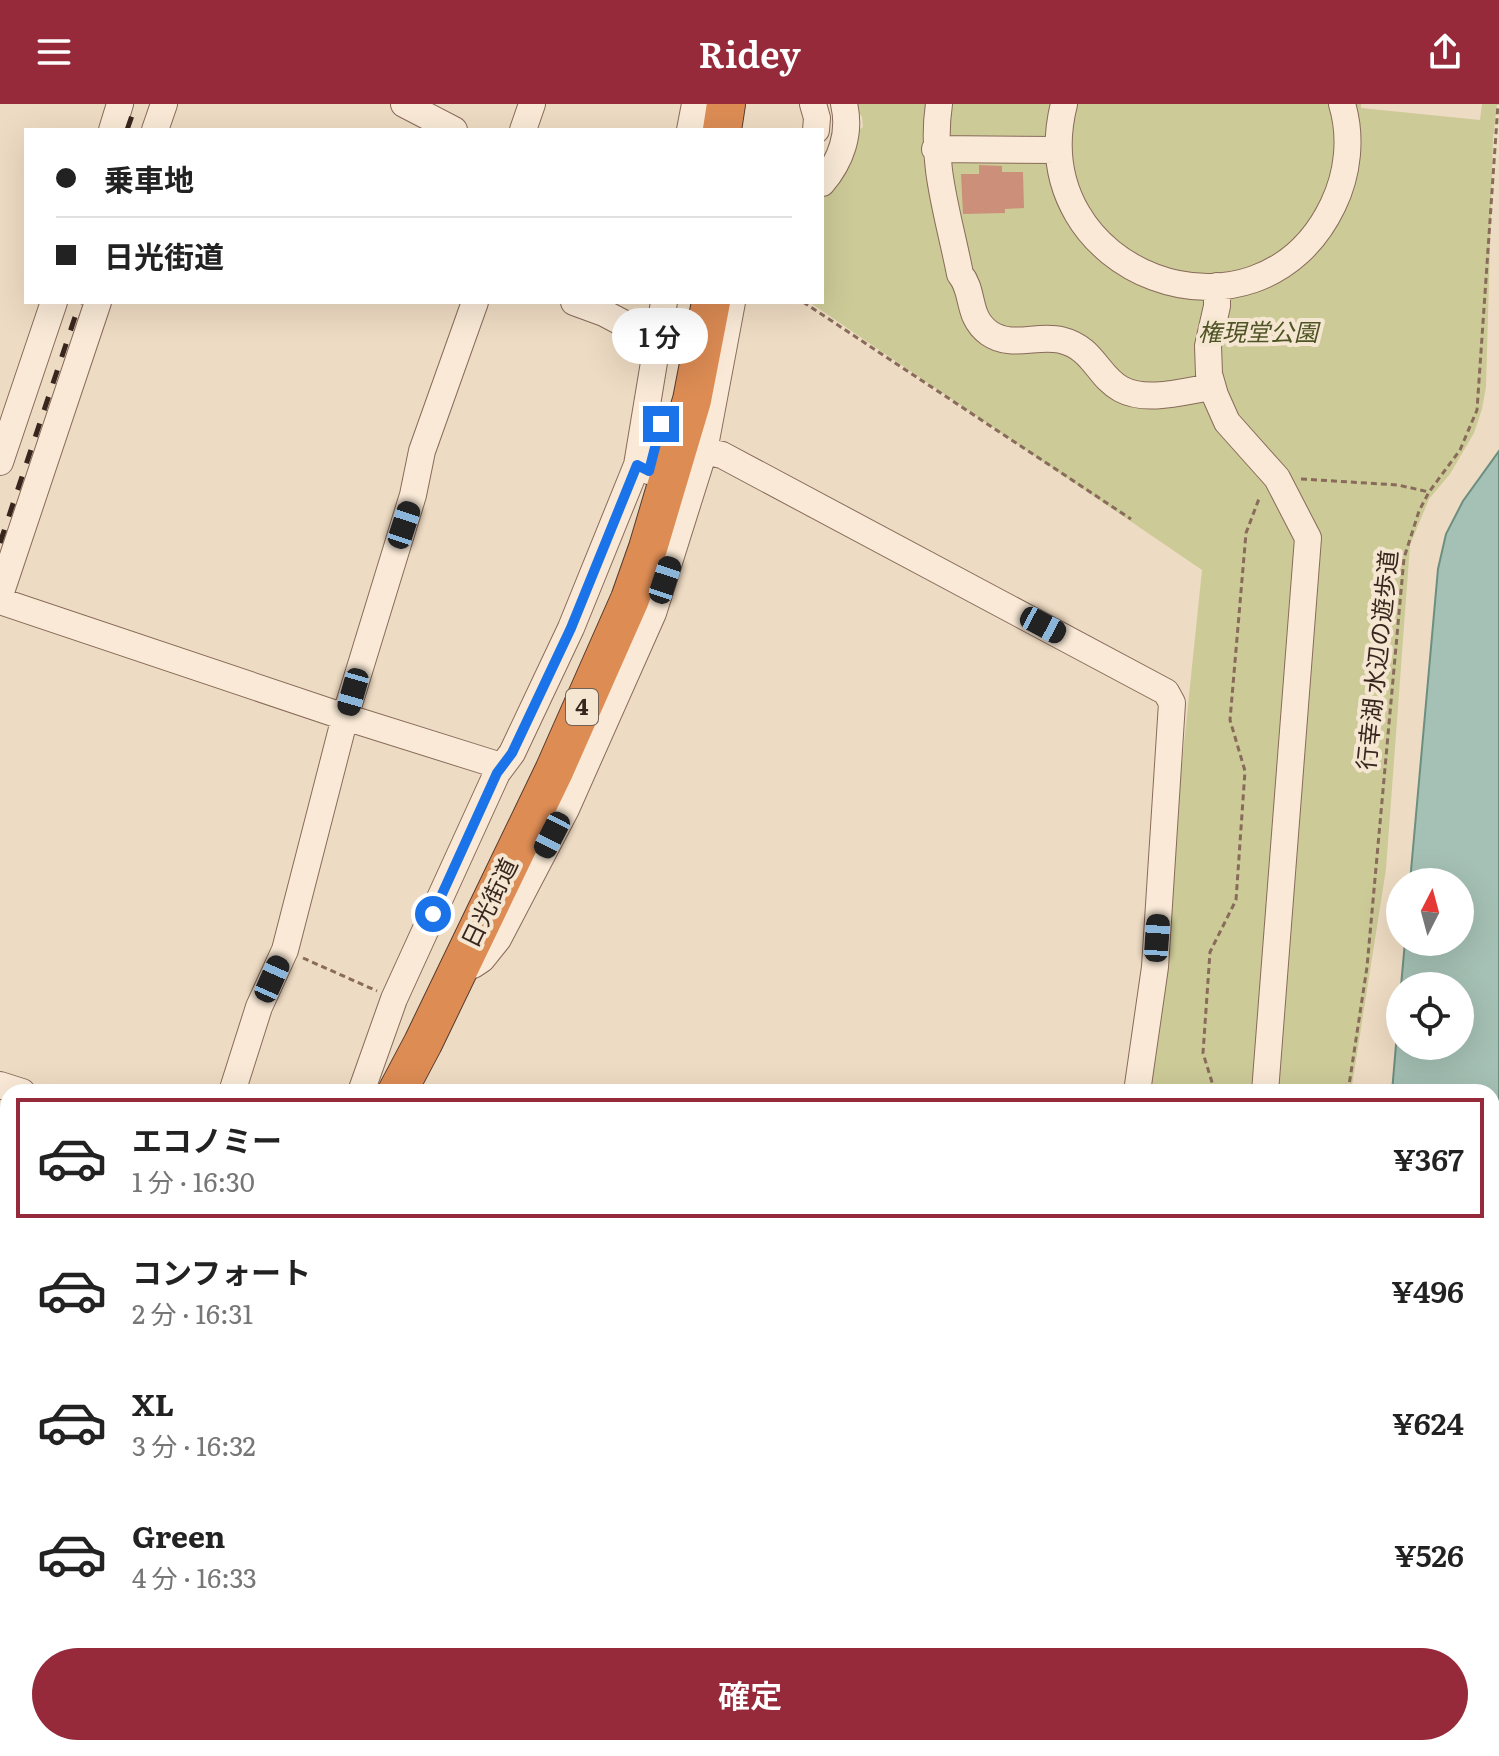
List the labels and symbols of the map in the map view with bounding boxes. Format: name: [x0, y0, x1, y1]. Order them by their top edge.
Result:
callout: 1 分: [613, 308, 709, 364]
park label: 権現堂公園: [1198, 313, 1321, 348]
route end: [643, 406, 679, 442]
car: [385, 498, 423, 552]
street label: 行幸湖 水辺の遊歩道: [1347, 548, 1404, 771]
car: [646, 553, 684, 607]
car: [1016, 603, 1070, 647]
car: [335, 666, 371, 718]
road number: 4: [566, 689, 598, 725]
car: [530, 808, 574, 862]
street label: 日光街道: [451, 851, 525, 953]
north arrow: [1386, 868, 1474, 956]
route start: [415, 896, 451, 932]
car: [1143, 913, 1171, 963]
car: [251, 952, 293, 1006]

